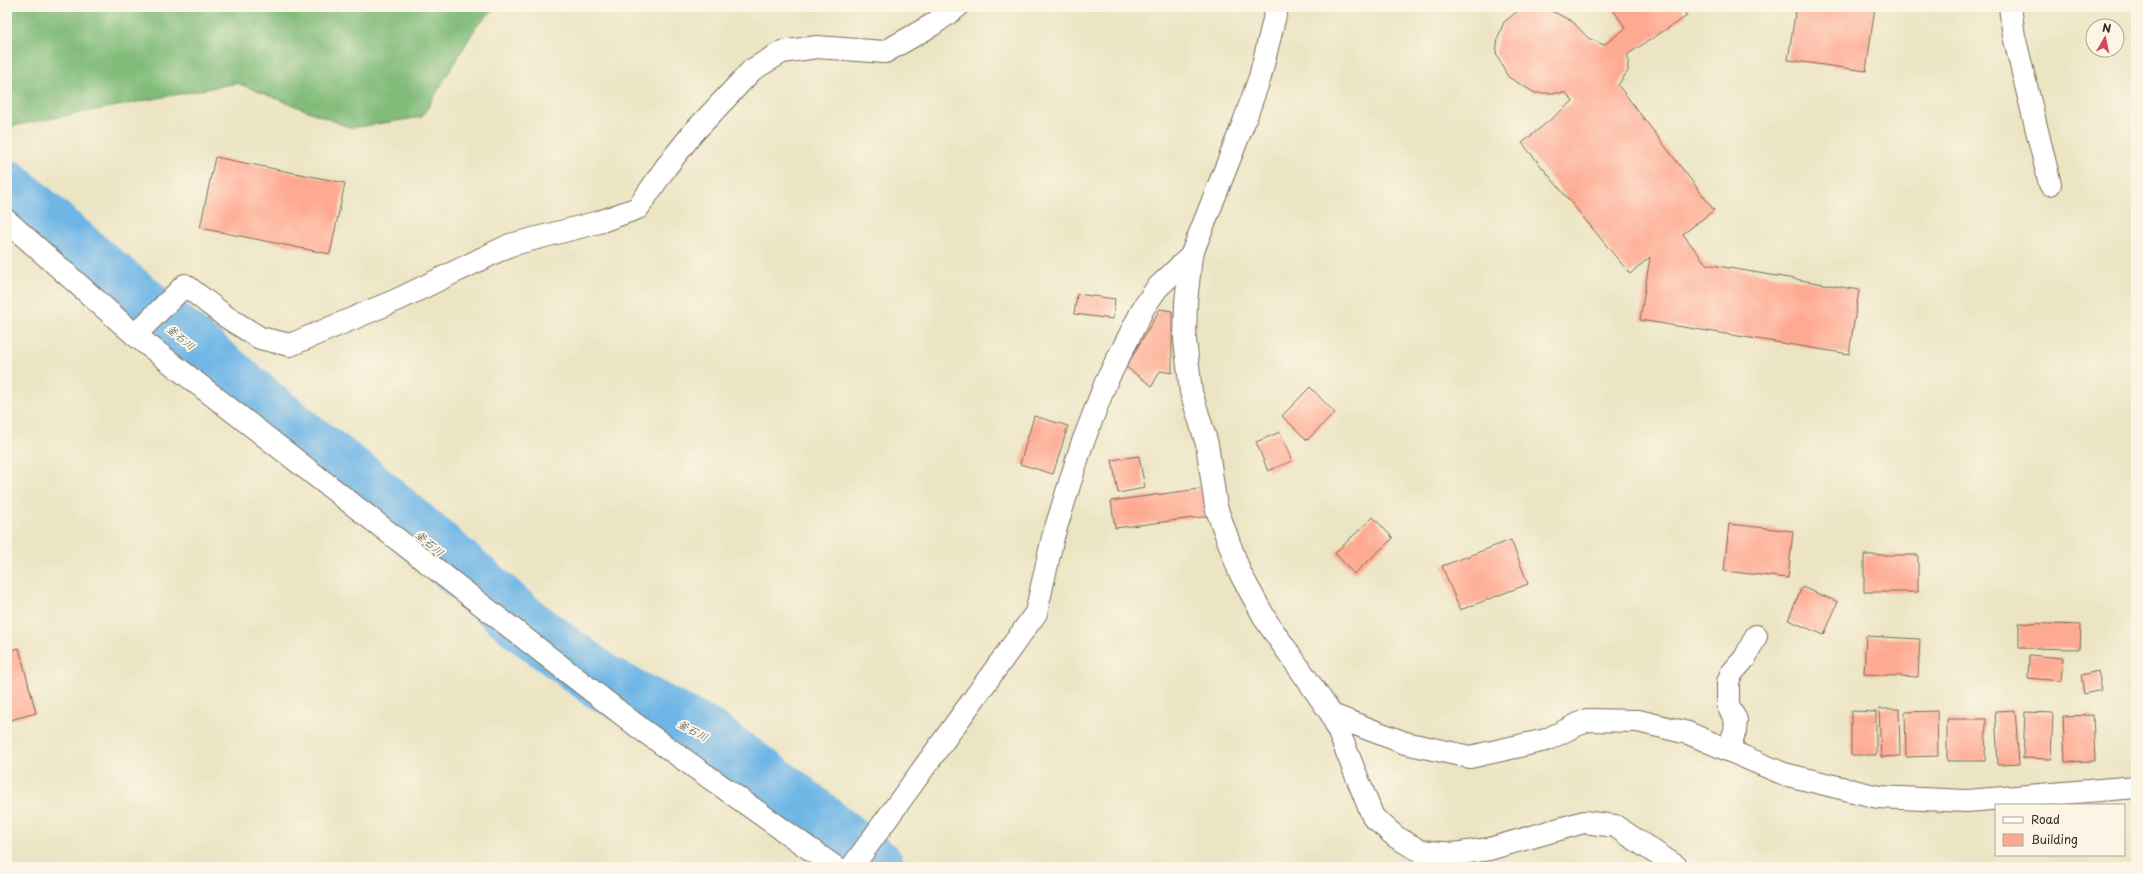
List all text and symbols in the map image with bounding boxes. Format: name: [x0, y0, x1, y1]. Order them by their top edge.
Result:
north arrow: [2085, 18, 2125, 58]
text: N: [2101, 19, 2113, 37]
water label: 釜石川: [163, 320, 199, 354]
water label: 釜石川: [412, 526, 448, 560]
water label: 釜石川: [674, 715, 712, 745]
legend: [1995, 804, 2125, 856]
text: Road: [2031, 810, 2060, 828]
text: Building: [2031, 830, 2078, 848]

